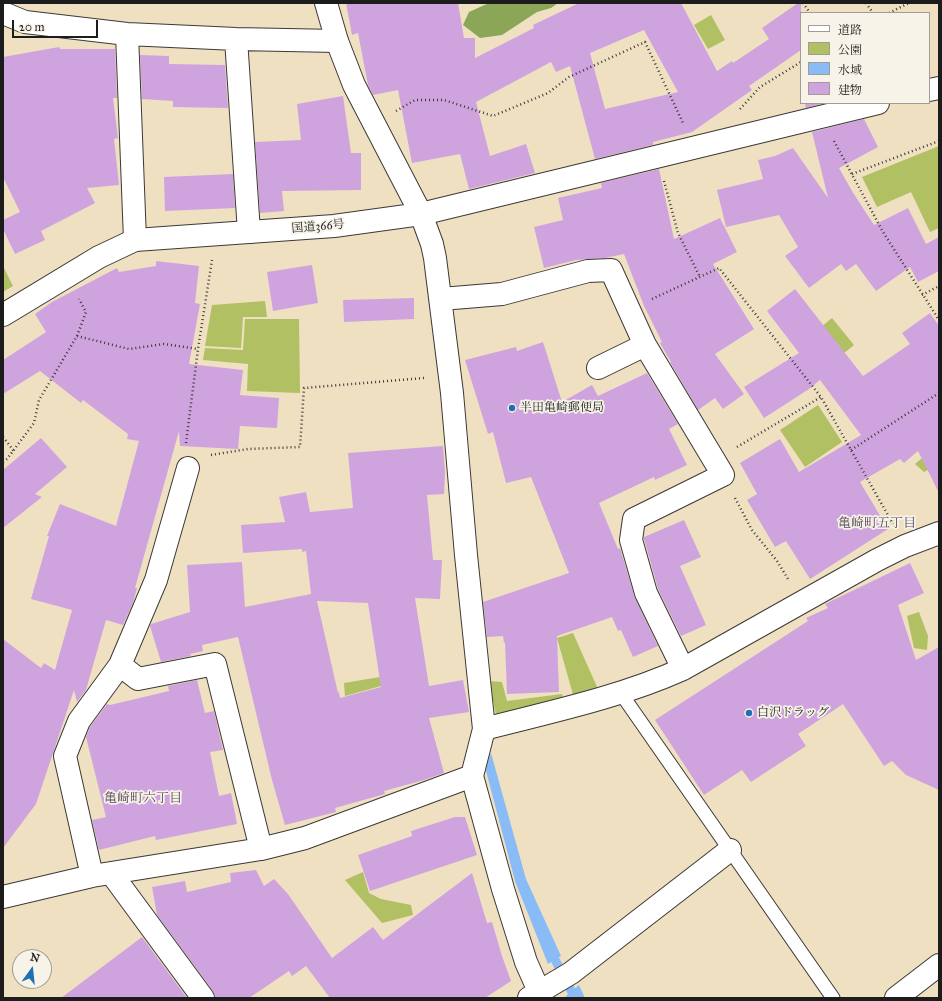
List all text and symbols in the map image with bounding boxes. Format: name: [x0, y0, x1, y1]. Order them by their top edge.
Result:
scale bar: [14, 12, 100, 38]
legend: [800, 12, 930, 104]
text: 20 m: [19, 20, 45, 34]
text: 道路: [838, 23, 862, 37]
text: 公園: [838, 43, 862, 57]
text: 水域: [838, 63, 862, 77]
text: 建物: [838, 83, 862, 97]
street label: 国道366号: [291, 218, 345, 236]
place label: 半田亀崎郵便局: [520, 401, 604, 415]
marker: 半田亀崎郵便局: [507, 403, 517, 413]
district label: 亀崎町五丁目: [838, 516, 916, 532]
place label: 白沢ドラッグ: [757, 706, 829, 720]
marker: 白沢ドラッグ: [744, 708, 754, 718]
district label: 亀崎町六丁目: [104, 791, 182, 807]
north arrow: [12, 949, 52, 989]
text: N: [29, 950, 41, 965]

